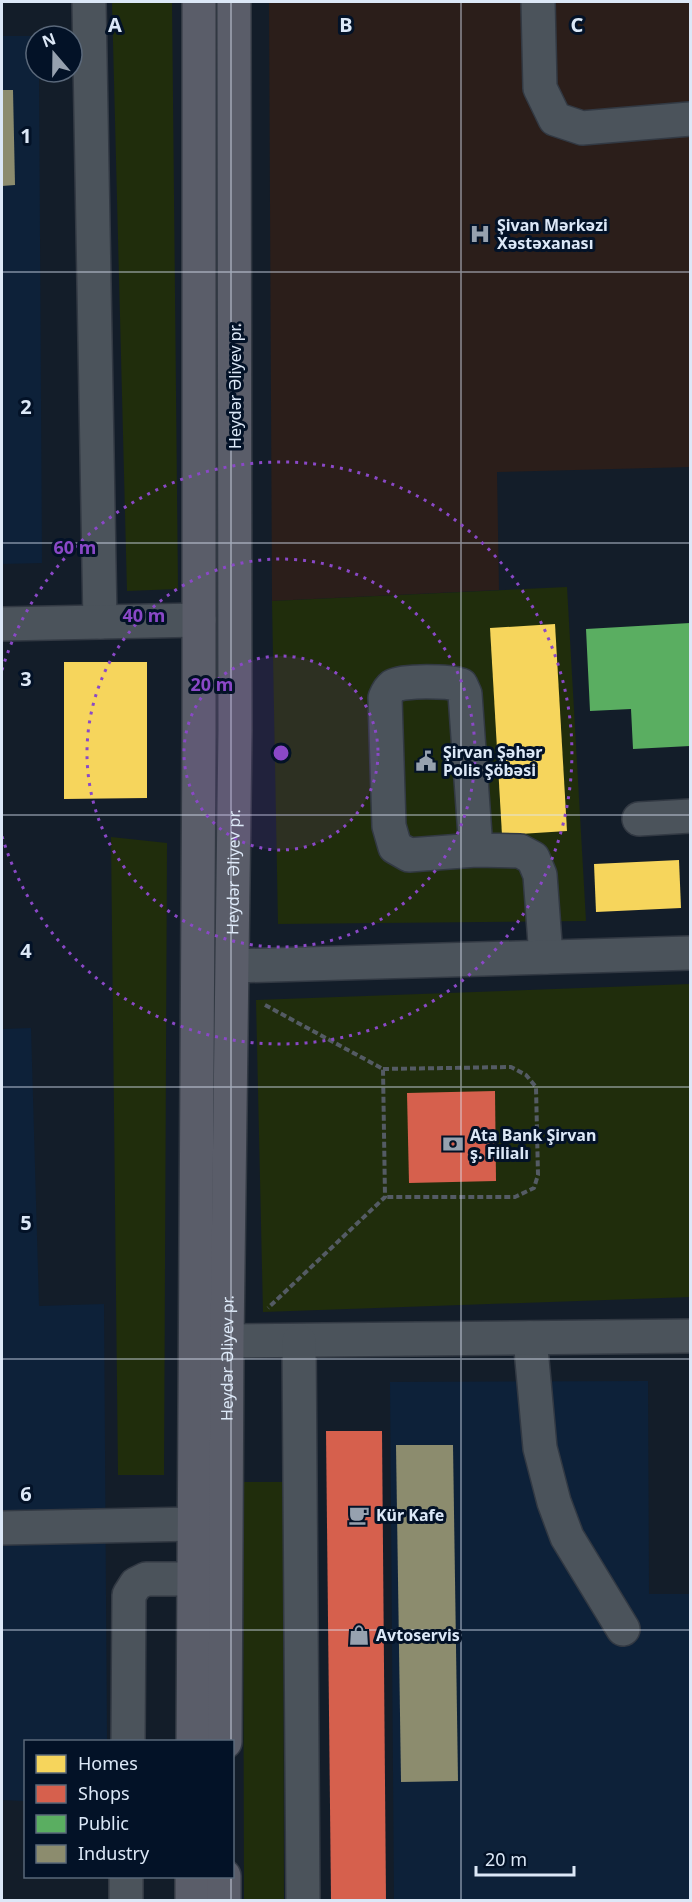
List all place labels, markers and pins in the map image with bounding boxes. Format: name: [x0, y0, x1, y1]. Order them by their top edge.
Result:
place label: Şivan Mərkəzi Xəstəxanası: [497, 214, 608, 254]
hospital icon: Şivan Mərkəzi Xəstəxanası: [468, 222, 492, 246]
place label: Şirvan Şəhər Polis Şöbəsi: [443, 741, 543, 781]
centre of rings: [271, 743, 291, 763]
public building icon: Şirvan Şəhər Polis Şöbəsi: [414, 749, 438, 773]
place label: Ata Bank Şirvan ş. Filialı: [470, 1124, 596, 1164]
bank icon: Ata Bank Şirvan ş. Filialı: [441, 1132, 465, 1156]
cafe icon: Kür Kafe: [347, 1503, 371, 1527]
place label: Kür Kafe: [376, 1504, 444, 1526]
shop icon: Avtoservis: [347, 1623, 371, 1647]
place label: Avtoservis: [376, 1624, 460, 1646]

